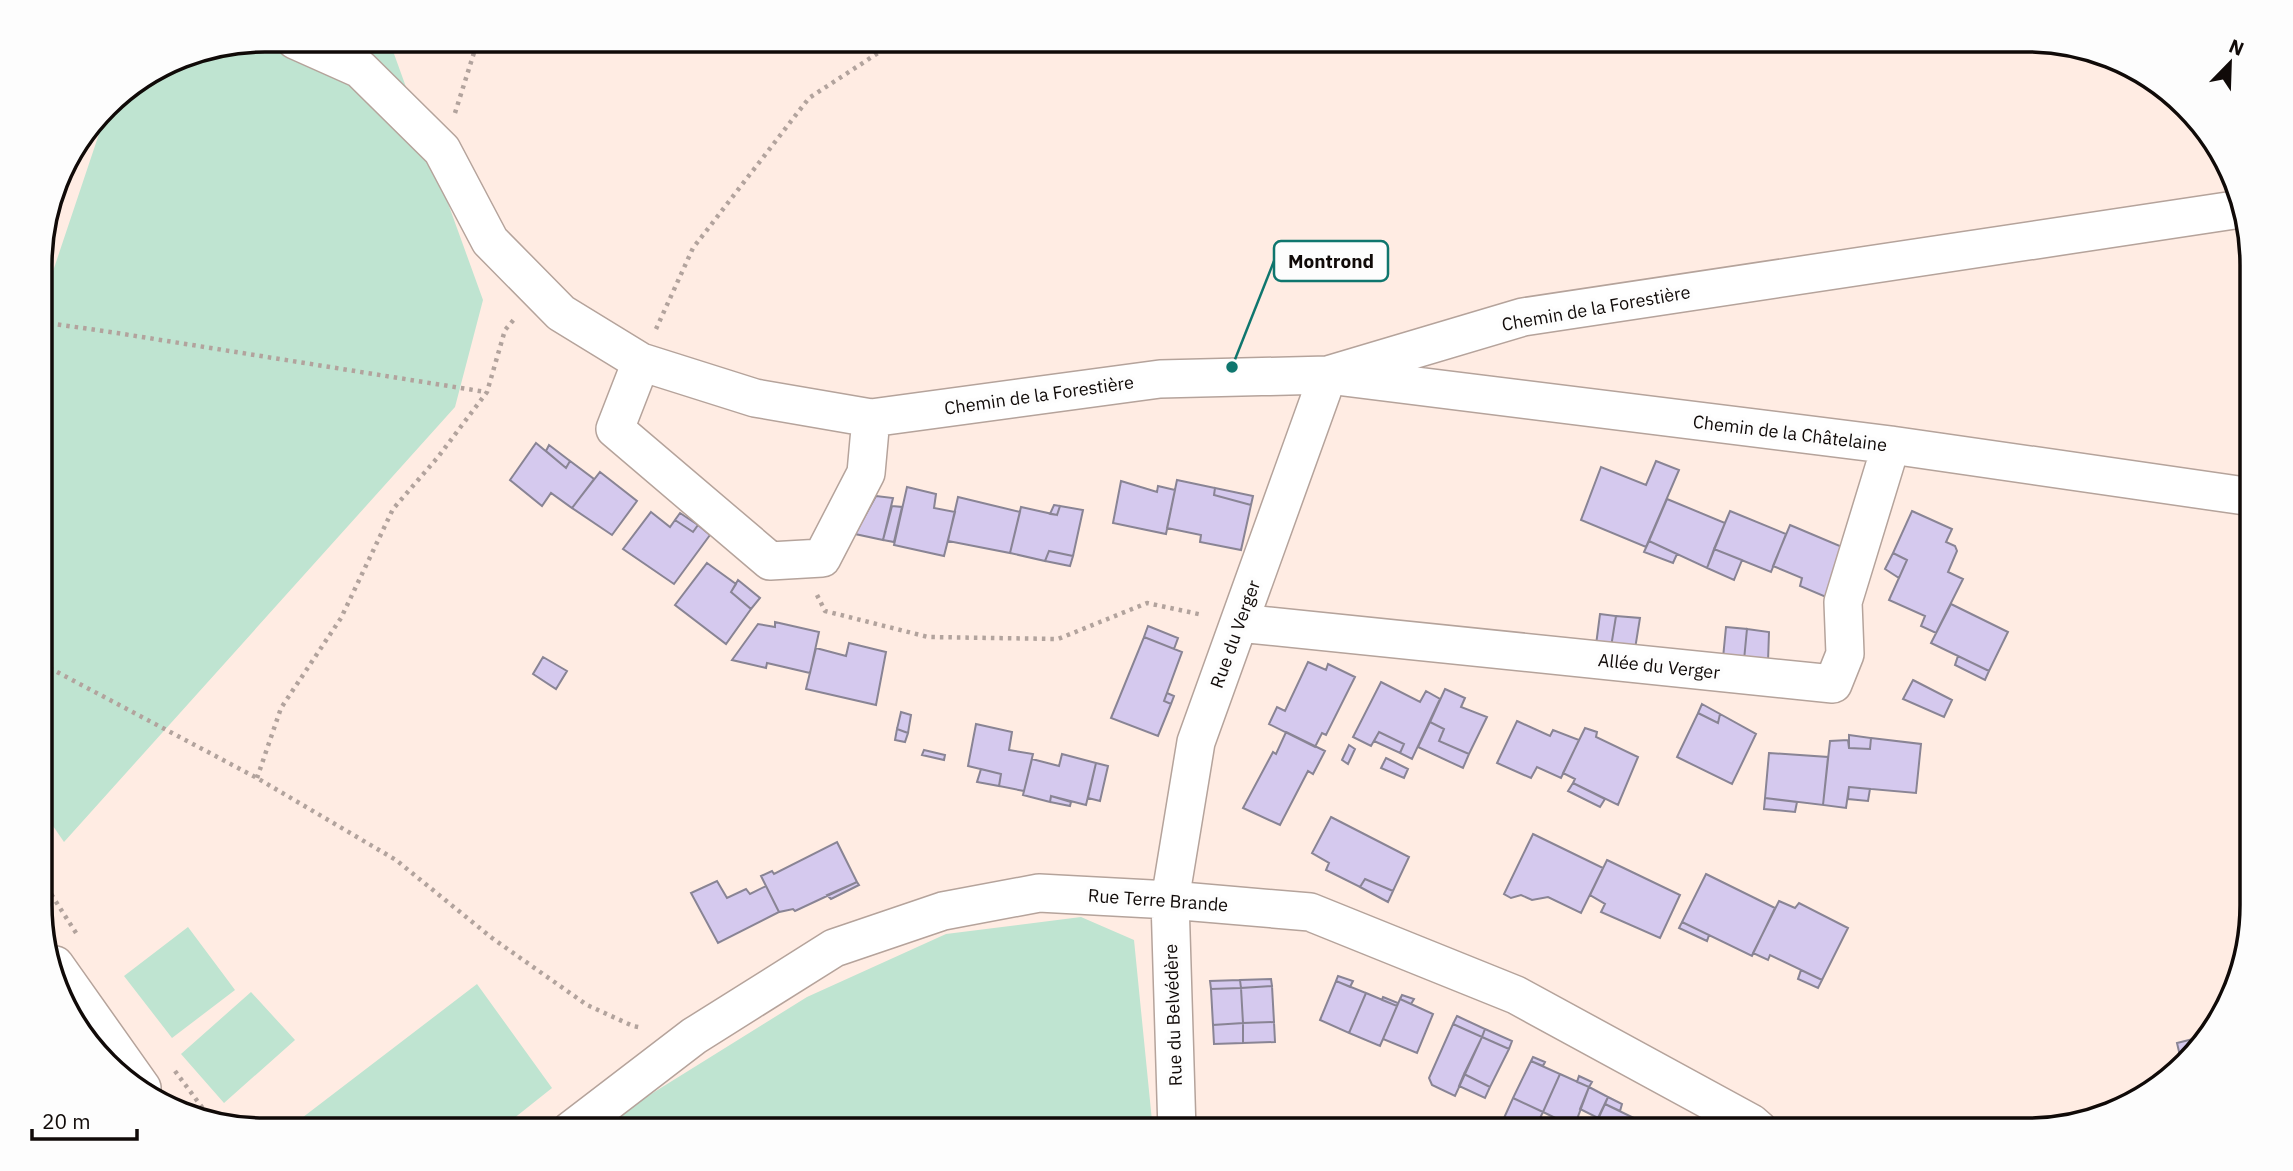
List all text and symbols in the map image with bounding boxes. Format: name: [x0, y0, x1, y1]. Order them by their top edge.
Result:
north arrow: [2195, 28, 2265, 98]
text: N: [2226, 34, 2248, 61]
callout: Montrond: [1274, 241, 1388, 281]
text: Montrond: [1288, 249, 1374, 273]
street label: Chemin de la Forestière: [1500, 280, 1692, 336]
street label: Chemin de la Forestière: [943, 370, 1135, 420]
street label: Chemin de la Châtelaine: [1692, 410, 1889, 456]
street label: Rue du Verger: [1205, 577, 1265, 691]
street label: Allée du Verger: [1597, 648, 1722, 684]
street label: Rue Terre Brande: [1087, 884, 1229, 916]
street label: Rue du Belvédère: [1159, 943, 1187, 1087]
scale bar: [32, 1098, 136, 1142]
text: 20 m: [42, 1107, 91, 1135]

